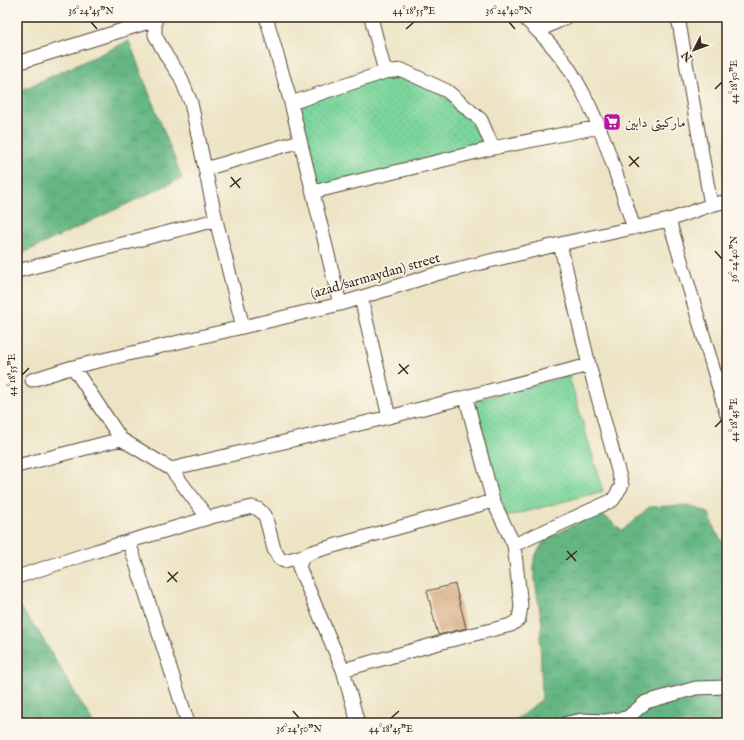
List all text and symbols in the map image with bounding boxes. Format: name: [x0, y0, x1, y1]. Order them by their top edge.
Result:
text: 36°24'45"N: [68, 5, 114, 18]
text: 44°18'55"E: [393, 5, 435, 18]
text: 36°24'40"N: [486, 5, 533, 18]
north arrow: [674, 30, 714, 70]
text: N: [679, 47, 696, 65]
text: 44°18'50"E: [728, 60, 741, 104]
supermarket icon: ماركيتى دابين: [602, 112, 622, 132]
place label: ماركيتى دابين: [625, 114, 686, 132]
text: 36°24'40"N: [728, 235, 741, 282]
street label: (azad/sarmaydan) street: [308, 249, 442, 303]
text: 44°18'55"E: [6, 354, 19, 396]
text: 44°18'45"E: [728, 398, 741, 442]
text: 36°24'50"N: [276, 723, 322, 736]
text: 44°18'45"E: [369, 723, 413, 736]

